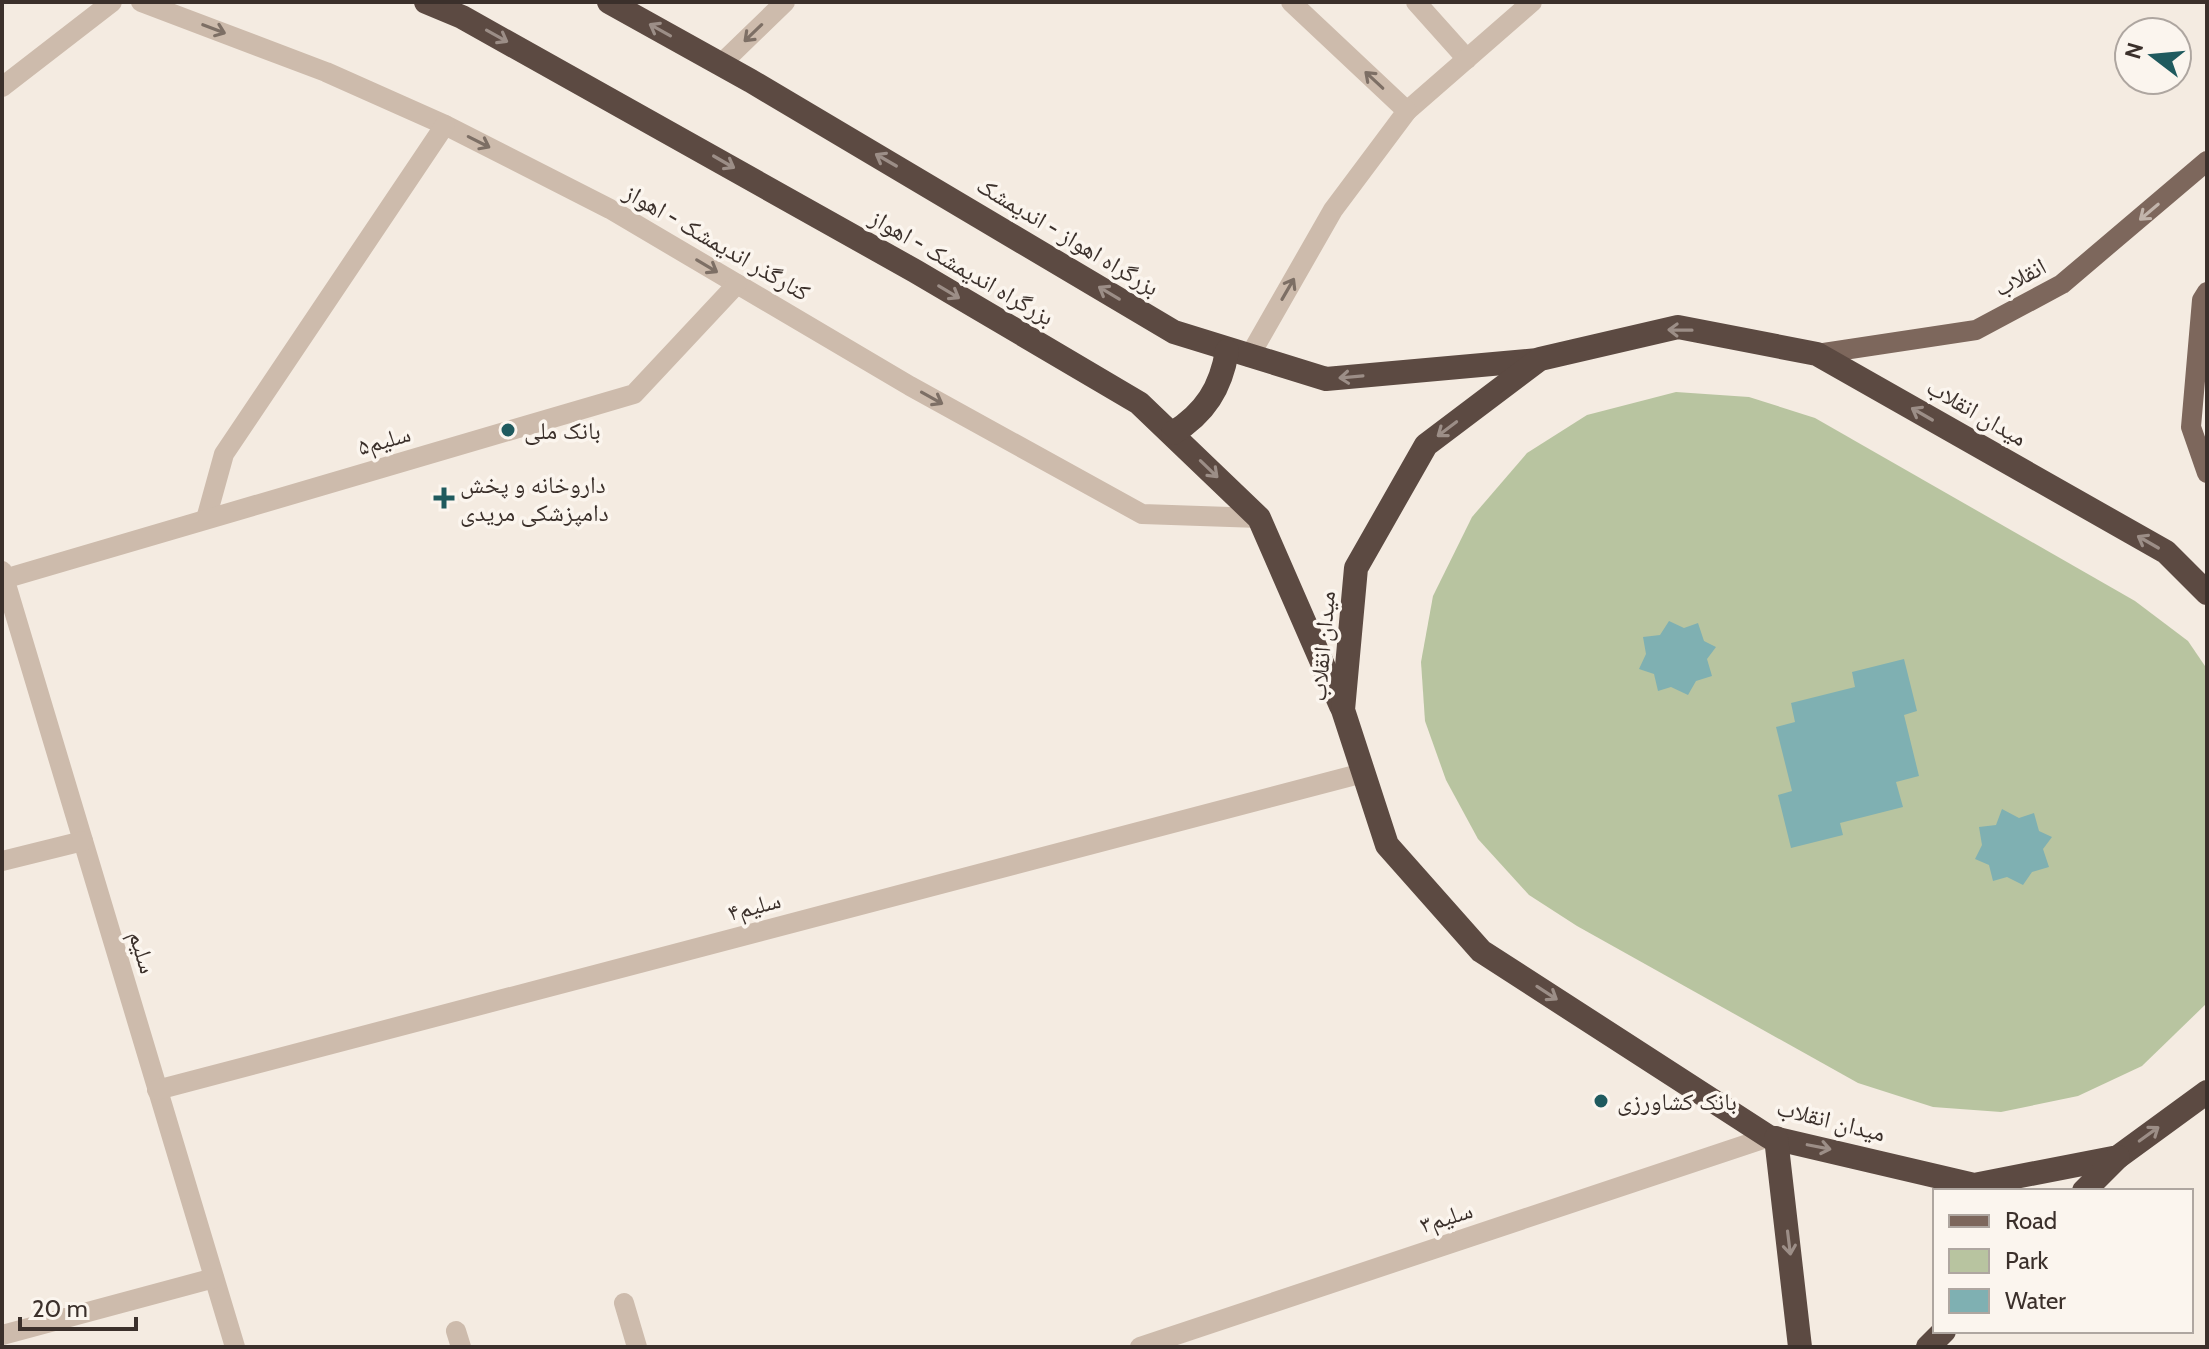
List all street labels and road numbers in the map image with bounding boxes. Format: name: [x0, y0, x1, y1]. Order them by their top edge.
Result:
street label: بزرگراه اهواز - اندیمشک: [972, 170, 1164, 302]
street label: کنارگذر اندیمشک - اهواز: [618, 177, 815, 307]
street label: بزرگراه اندیمشک - اهواز: [864, 202, 1059, 331]
street label: انقلاب: [1989, 251, 2051, 303]
street label: میدان انقلاب: [1922, 372, 2032, 452]
street label: سلیم۵: [354, 419, 414, 463]
street label: میدان انقلاب: [1303, 589, 1341, 703]
street label: سلیم۴: [724, 885, 784, 929]
street label: سلیم: [121, 927, 163, 977]
street label: میدان انقلاب: [1774, 1093, 1888, 1147]
street label: سلیم۳: [1416, 1195, 1477, 1241]

